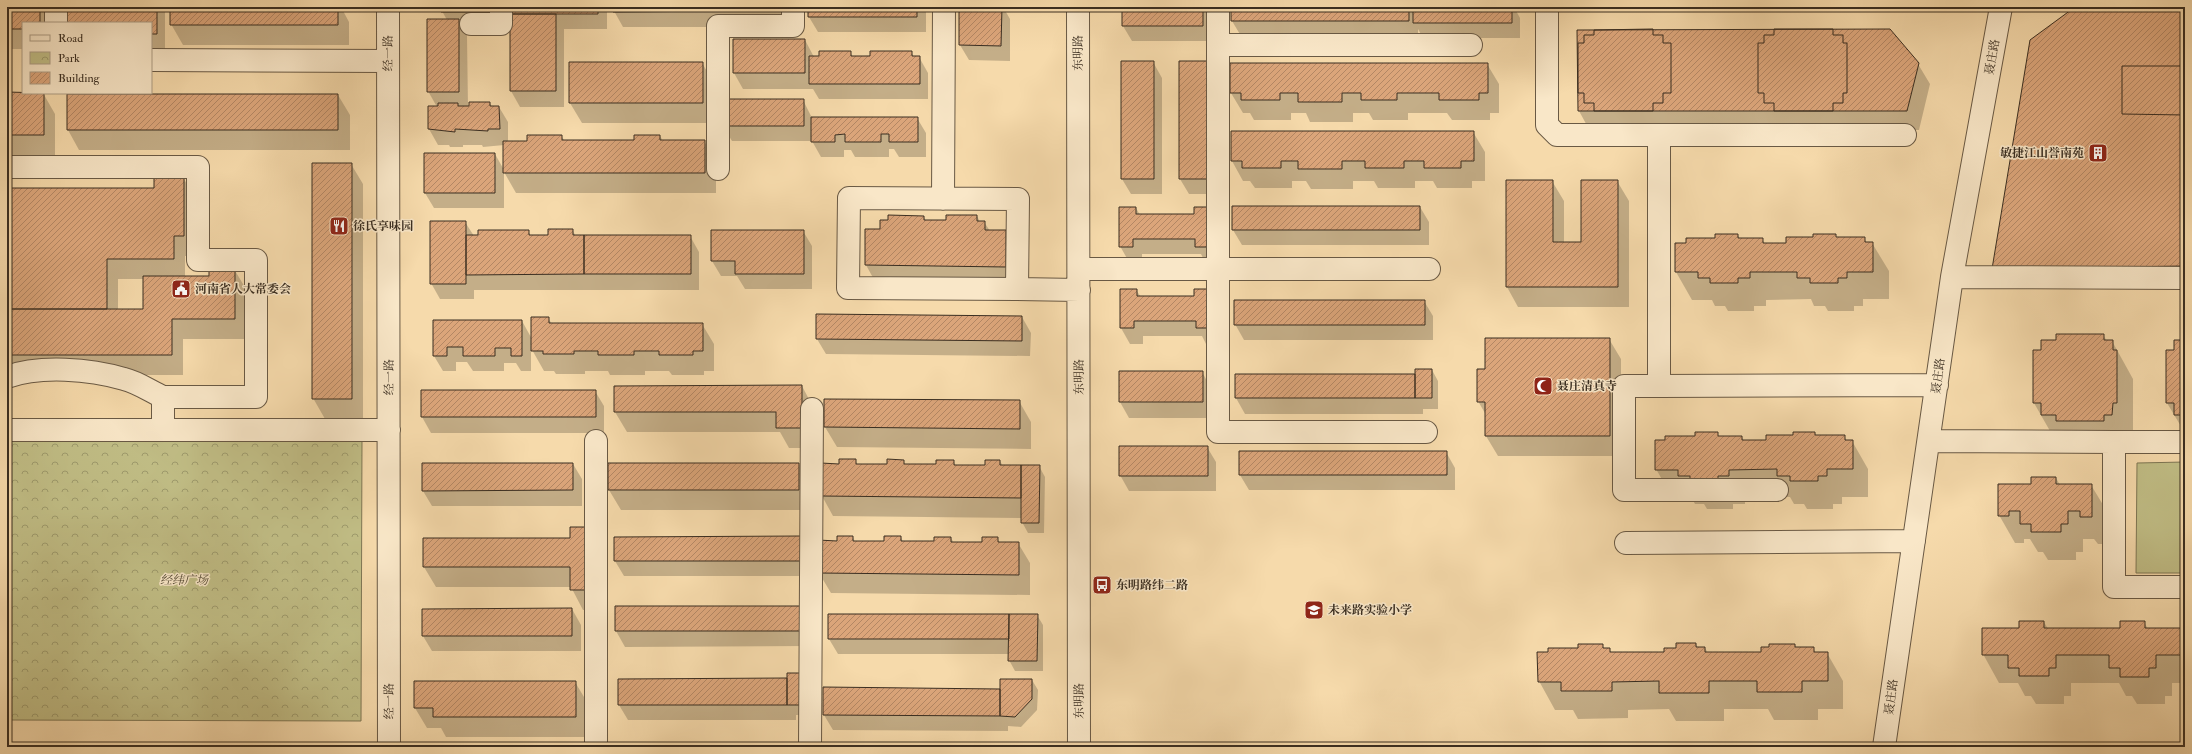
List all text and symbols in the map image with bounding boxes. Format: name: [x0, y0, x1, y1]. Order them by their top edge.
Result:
legend: [22, 22, 152, 94]
text: Road: [58, 31, 83, 46]
street label: 经一路: [381, 35, 396, 71]
street label: 东明路: [1071, 35, 1086, 71]
street label: 聂庄路: [1982, 38, 2003, 76]
text: Park: [58, 51, 80, 66]
text: Building: [58, 71, 101, 86]
building icon: 敏捷江山誉南苑: [2087, 142, 2109, 164]
place label: 敏捷江山誉南苑: [2000, 146, 2084, 161]
restaurant icon: 徐氏享味园: [328, 215, 350, 237]
place label: 徐氏享味园: [353, 219, 413, 234]
public building icon: 河南省人大常委会: [170, 278, 192, 300]
place label: 河南省人大常委会: [195, 282, 291, 297]
street label: 聂庄路: [1929, 357, 1948, 395]
street label: 经一路: [382, 359, 397, 395]
street label: 东明路: [1072, 359, 1087, 395]
mosque icon: 聂庄清真寺: [1532, 375, 1554, 397]
place label: 聂庄清真寺: [1557, 379, 1617, 394]
park label: 经纬广场: [160, 573, 209, 588]
bus stop icon: 东明路纬二路: [1091, 574, 1113, 596]
place label: 东明路纬二路: [1116, 578, 1188, 593]
school or university icon: 未来路实验小学: [1303, 599, 1325, 621]
place label: 未来路实验小学: [1328, 603, 1412, 618]
street label: 聂庄路: [1882, 678, 1901, 716]
street label: 经一路: [382, 683, 397, 719]
street label: 东明路: [1072, 683, 1087, 719]

